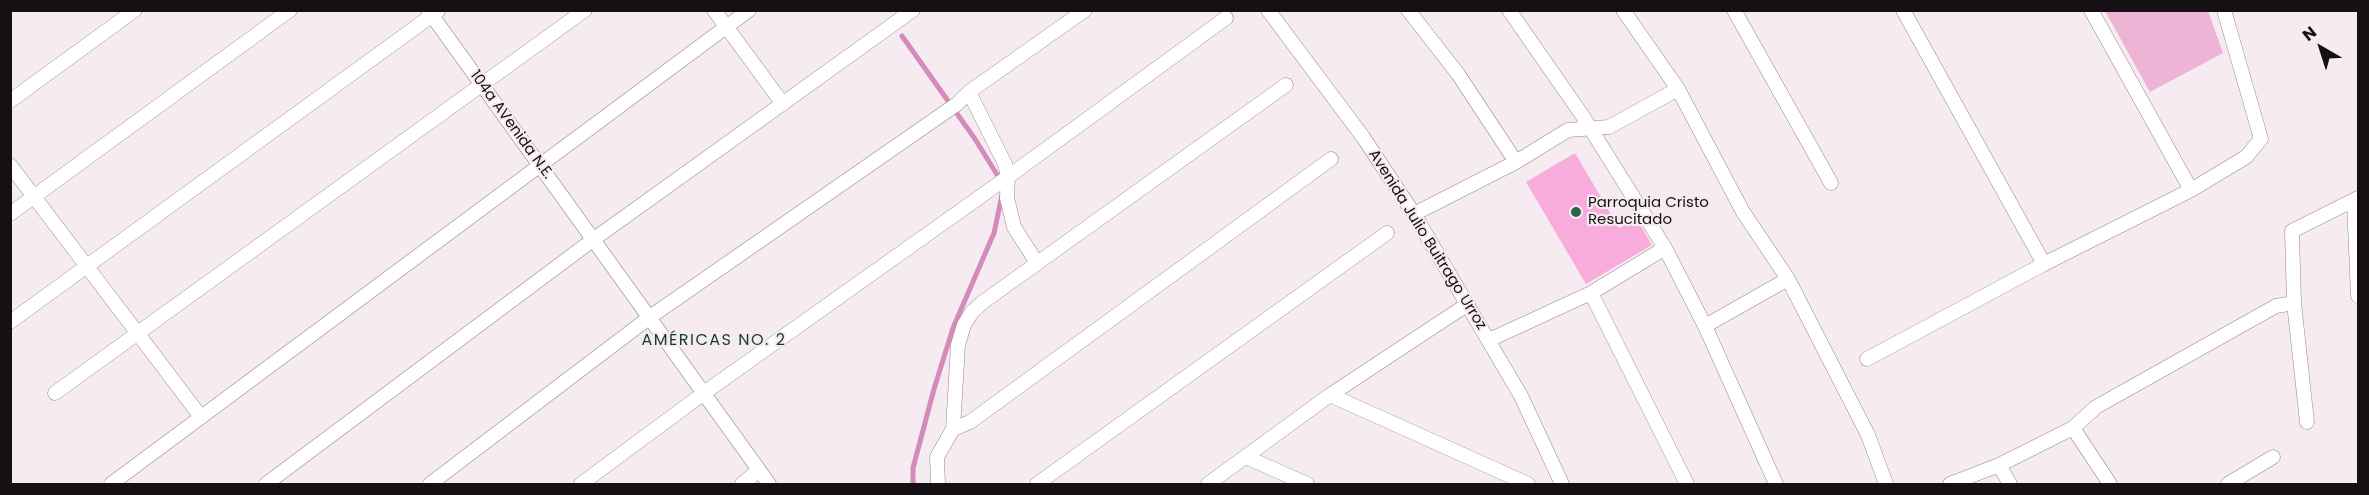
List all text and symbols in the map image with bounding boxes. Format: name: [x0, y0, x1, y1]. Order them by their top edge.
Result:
north arrow: [2291, 18, 2351, 78]
text: N: [2297, 21, 2321, 46]
street label: 104a AVenida N.E.: [466, 67, 556, 183]
street label: Avenida Julio Buitrago Urroz: [1364, 147, 1490, 333]
place label: Parroquia Cristo Resucitado: [1588, 194, 1709, 229]
marker: Parroquia Cristo Resucitado: [1569, 205, 1583, 219]
district label: AMÉRICAS NO. 2: [642, 331, 786, 351]

